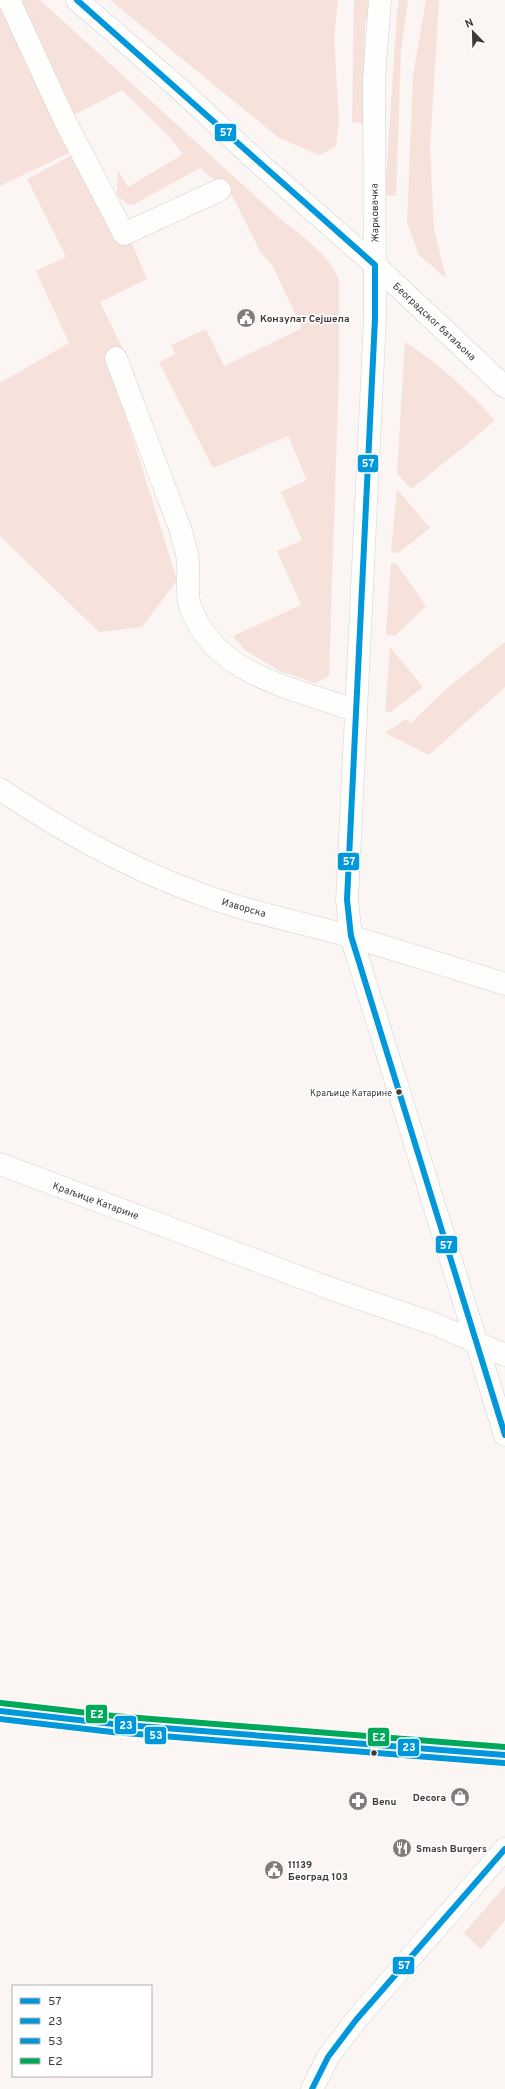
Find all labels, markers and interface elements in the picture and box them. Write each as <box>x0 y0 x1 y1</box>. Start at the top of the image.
north arrow <box>453 12 493 52</box>
text: N <box>463 16 476 32</box>
line badge: 57 <box>214 123 237 142</box>
text: 57 <box>220 126 232 140</box>
street label: Жарковачка <box>368 183 383 243</box>
street label: Београдског батаљона <box>390 280 478 364</box>
public building icon: Конзулат Сејшела <box>235 307 257 329</box>
place label: Конзулат Сејшела <box>260 313 349 326</box>
line badge: 57 <box>357 454 379 473</box>
text: 57 <box>362 457 374 471</box>
line badge: 57 <box>337 852 360 871</box>
text: 57 <box>343 855 355 869</box>
street label: Изворска <box>220 896 267 921</box>
marker: Краљице Катарине <box>394 1087 404 1097</box>
place label: Краљице Катарине <box>310 1088 392 1099</box>
street label: Краљице Катарине <box>51 1180 140 1223</box>
line badge: 57 <box>435 1235 458 1254</box>
text: 57 <box>440 1239 452 1253</box>
line badge: E2 <box>85 1704 108 1724</box>
text: E2 <box>90 1708 104 1722</box>
line badge: 23 <box>114 1715 137 1735</box>
text: 23 <box>119 1719 133 1733</box>
line badge: 53 <box>144 1726 167 1745</box>
line badge: E2 <box>367 1727 390 1747</box>
text: 53 <box>149 1729 163 1743</box>
text: E2 <box>372 1731 386 1745</box>
line badge: 23 <box>397 1738 420 1757</box>
text: 23 <box>402 1741 416 1755</box>
unlabelled marker <box>369 1748 379 1758</box>
shop icon: Decora <box>449 1786 471 1808</box>
pharmacy icon: Benu <box>347 1790 369 1812</box>
place label: Decora <box>413 1792 446 1805</box>
place label: Benu <box>372 1796 396 1809</box>
restaurant icon: Smash Burgers <box>391 1837 413 1859</box>
place label: Smash Burgers <box>416 1843 487 1856</box>
public building icon: 11139 Београд 103 <box>263 1859 285 1881</box>
place label: 11139 Београд 103 <box>288 1859 348 1884</box>
line badge: 57 <box>392 1956 415 1975</box>
text: 57 <box>398 1959 410 1973</box>
legend <box>12 1985 152 2077</box>
text: 57 <box>48 1994 62 2010</box>
text: 23 <box>48 2014 63 2030</box>
text: 53 <box>48 2034 63 2050</box>
text: E2 <box>48 2054 63 2070</box>

